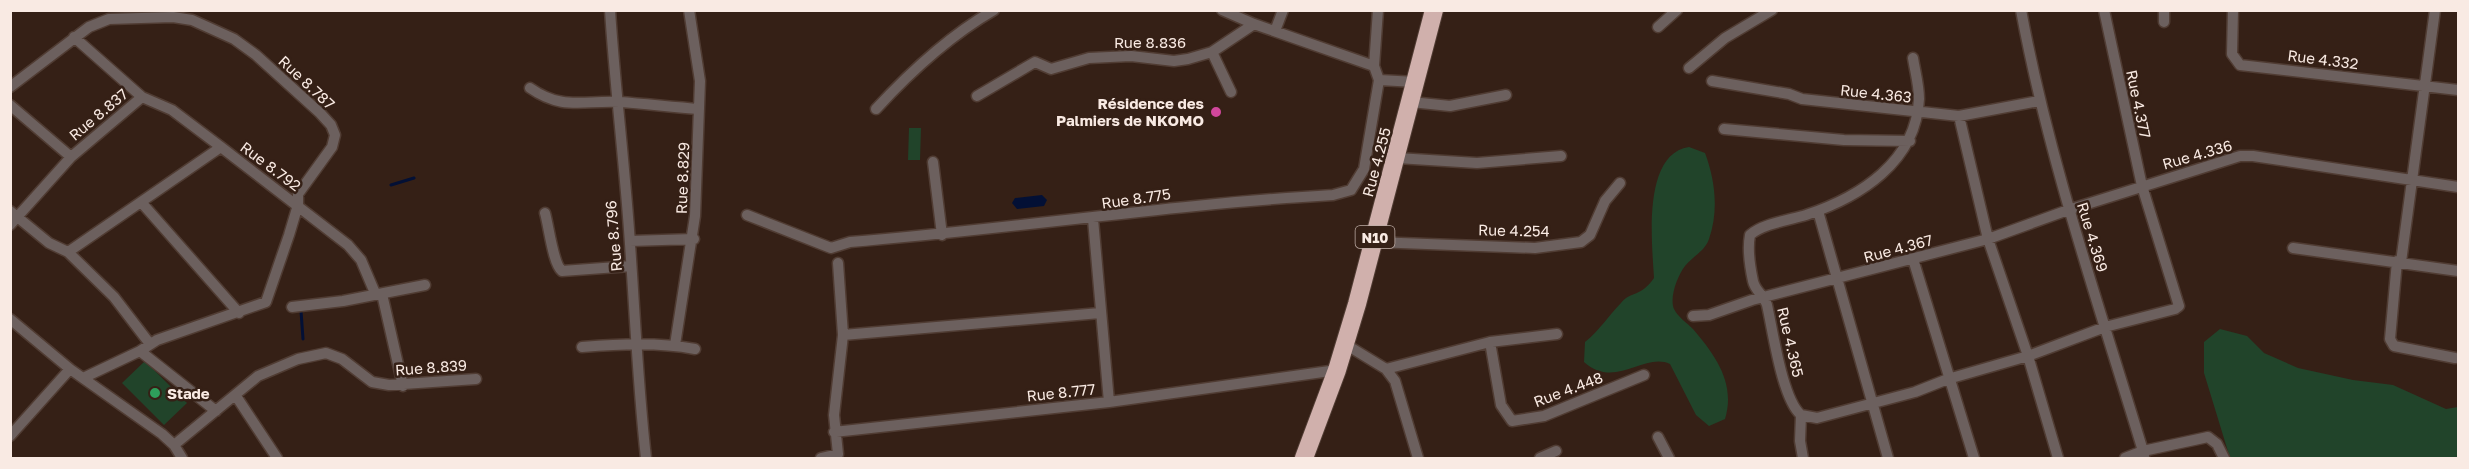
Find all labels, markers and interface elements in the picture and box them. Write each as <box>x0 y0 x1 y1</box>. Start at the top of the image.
street label: Rue 8.836 <box>1114 33 1186 51</box>
street label: Rue 4.332 <box>2287 46 2359 72</box>
street label: Rue 8.787 <box>275 51 339 113</box>
street label: Rue 4.377 <box>2123 68 2155 140</box>
street label: Rue 4.363 <box>1839 80 1913 106</box>
street label: Rue 8.837 <box>65 84 131 144</box>
place label: Résidence des Palmiers de NKOMO <box>1056 94 1204 129</box>
marker: Résidence des Palmiers de NKOMO <box>1209 105 1223 119</box>
street label: Rue 4.255 <box>1358 125 1394 199</box>
street label: Rue 4.336 <box>2160 135 2234 173</box>
street label: Rue 8.792 <box>237 138 305 194</box>
street label: Rue 8.829 <box>672 142 692 214</box>
street label: Rue 8.775 <box>1100 184 1172 212</box>
street label: Rue 8.796 <box>601 200 625 272</box>
street label: Rue 4.369 <box>2074 200 2112 274</box>
street label: Rue 4.254 <box>1478 220 1550 240</box>
road number: N10 <box>1356 226 1394 248</box>
street label: Rue 4.367 <box>1861 230 1935 266</box>
street label: Rue 4.365 <box>1774 305 1808 379</box>
street label: Rue 8.839 <box>394 356 468 378</box>
street label: Rue 4.448 <box>1531 368 1605 410</box>
street label: Rue 8.777 <box>1026 379 1096 405</box>
place label: Stade <box>167 384 210 402</box>
marker: Stade <box>148 386 162 400</box>

